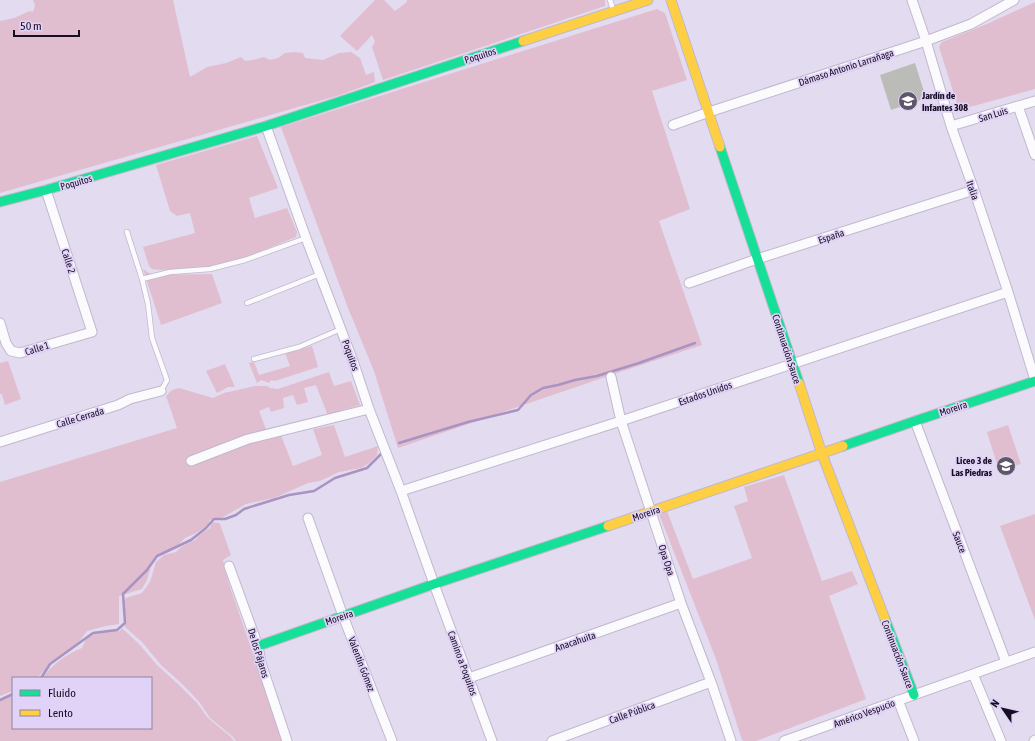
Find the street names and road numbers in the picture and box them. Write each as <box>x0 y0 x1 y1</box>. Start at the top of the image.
street label: Poquitos <box>463 45 498 66</box>
street label: Dámaso Antonio Larrañaga <box>797 47 895 88</box>
street label: San Luis <box>977 105 1009 124</box>
street label: Poquitos <box>59 173 94 192</box>
street label: Italia <box>964 179 981 202</box>
street label: España <box>817 227 846 246</box>
street label: Calle 2 <box>59 248 78 275</box>
street label: Continuación Sauce <box>770 313 803 386</box>
street label: Poquitos <box>340 338 361 373</box>
street label: Calle 1 <box>24 339 51 357</box>
street label: Estados Unidos <box>677 379 734 408</box>
street label: Moreira <box>938 399 969 418</box>
street label: Calle Cerrada <box>55 405 106 430</box>
street label: Moreira <box>631 504 662 523</box>
street label: Sauce <box>950 530 969 555</box>
street label: Opa Opa <box>656 543 677 577</box>
street label: Moreira <box>324 608 355 627</box>
street label: Continuación Sauce <box>879 618 916 690</box>
street label: De los Pájaros <box>246 627 271 680</box>
street label: Camino a Poquitos <box>446 629 479 697</box>
street label: Anacahuita <box>553 629 597 654</box>
street label: Valentín Gómez <box>346 635 377 694</box>
street label: Américo Vespucio <box>832 697 897 730</box>
street label: Calle Pública <box>608 699 657 726</box>

